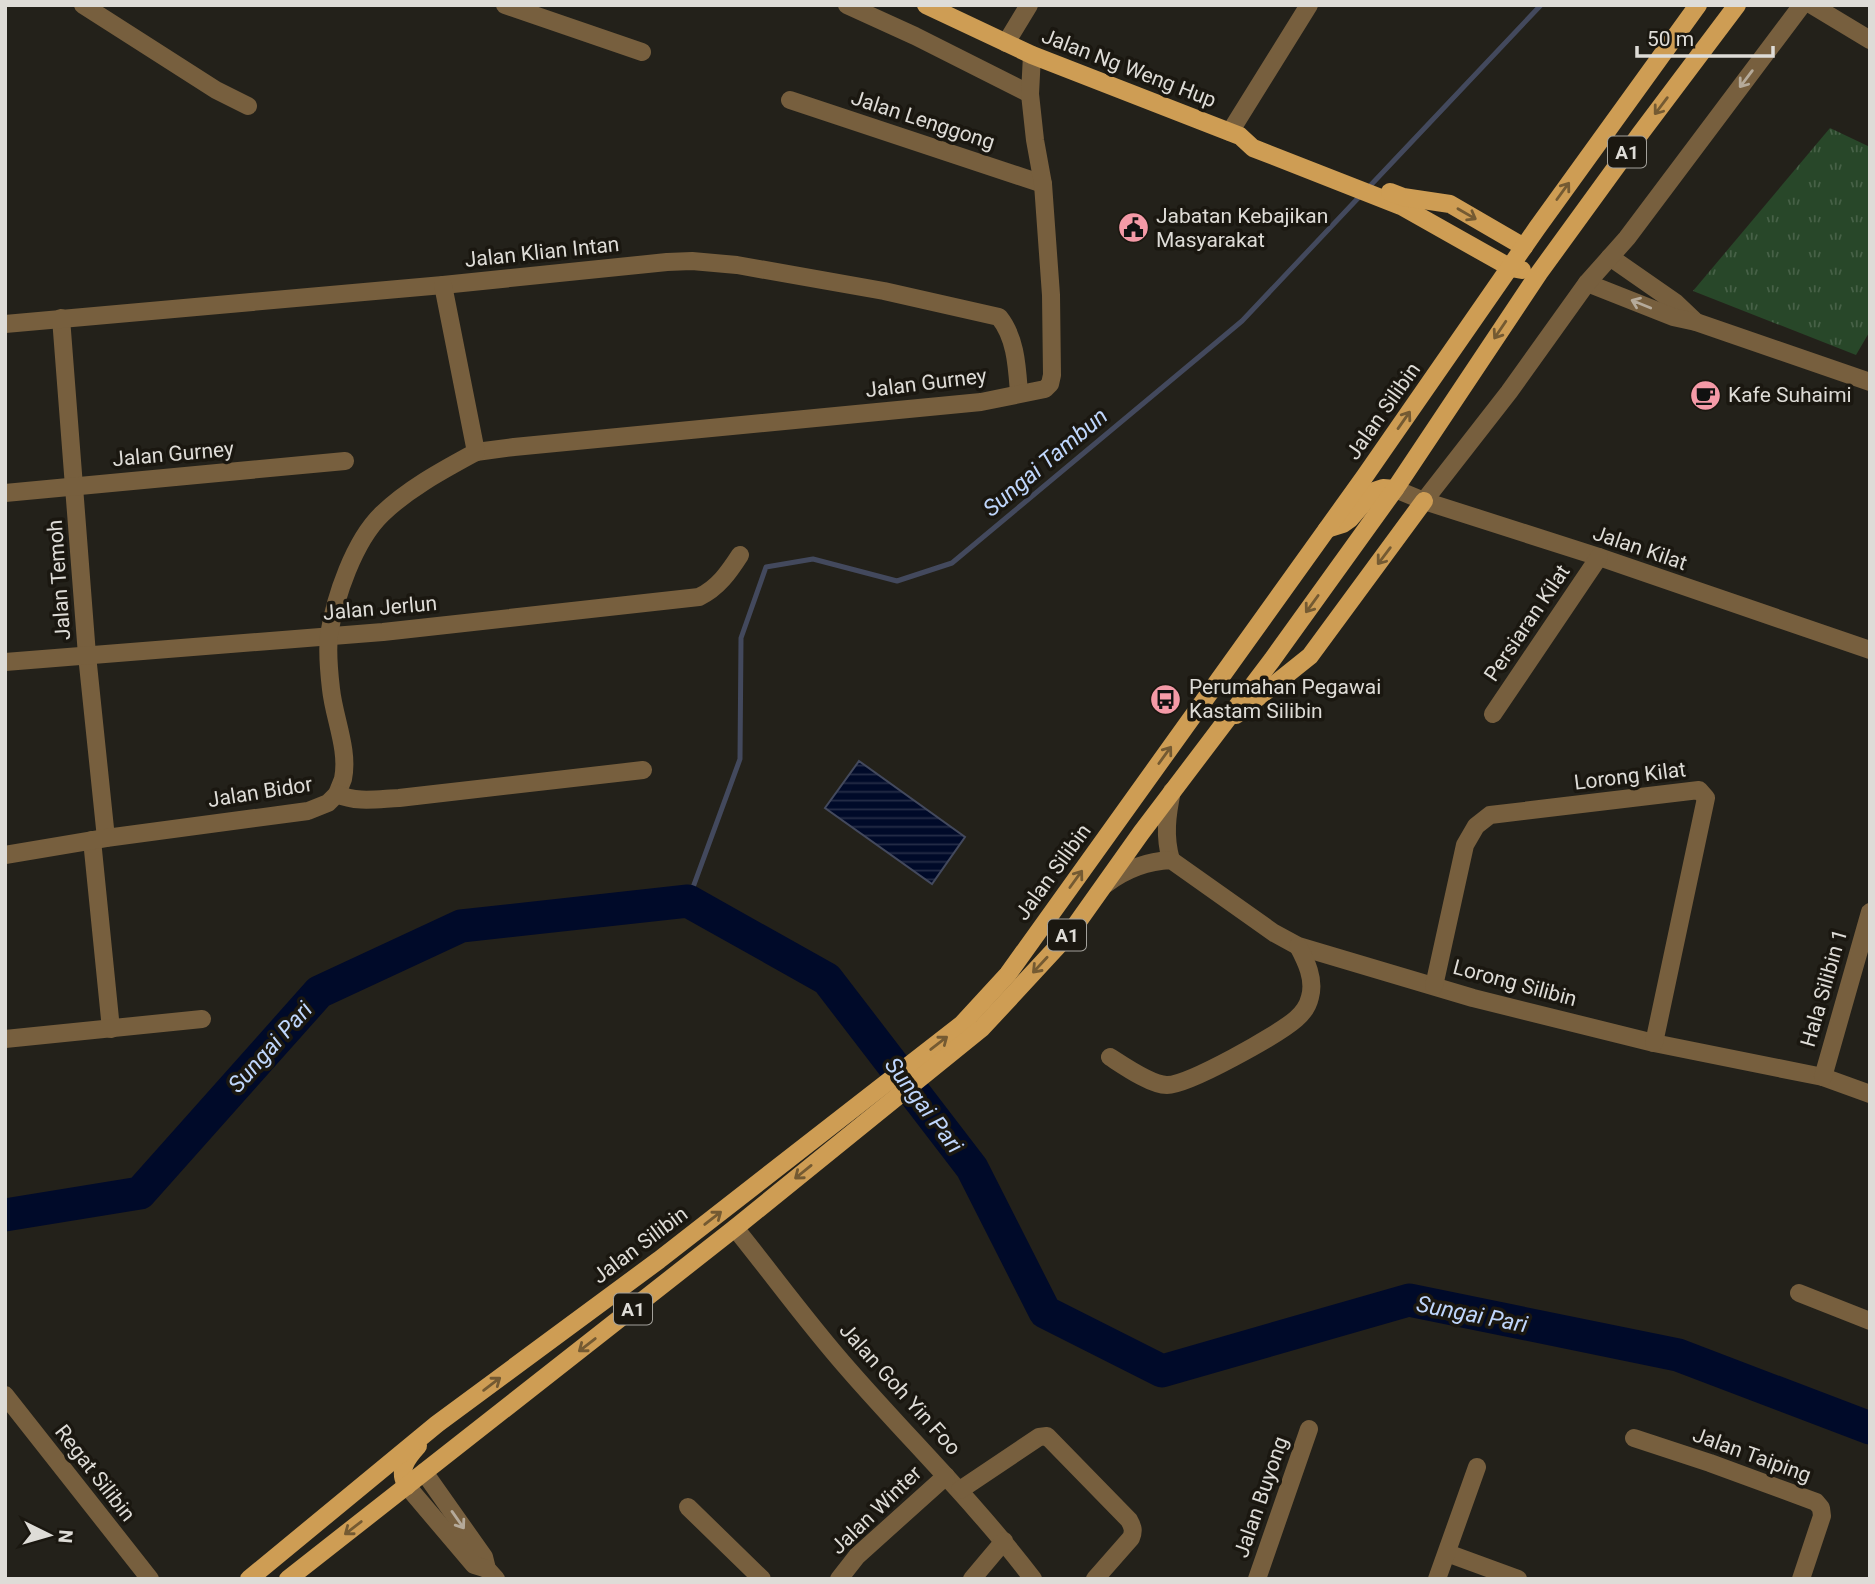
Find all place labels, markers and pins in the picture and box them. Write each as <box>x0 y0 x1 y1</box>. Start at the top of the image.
place label: Jabatan Kebajikan Masyarakat <box>1156 204 1328 252</box>
public building icon: Jabatan Kebajikan Masyarakat <box>1116 211 1150 245</box>
cafe icon: Kafe Suhaimi <box>1688 378 1722 412</box>
place label: Kafe Suhaimi <box>1728 383 1852 407</box>
place label: Perumahan Pegawai Kastam Silibin <box>1189 675 1381 723</box>
bus stop icon: Perumahan Pegawai Kastam Silibin <box>1149 682 1183 716</box>

